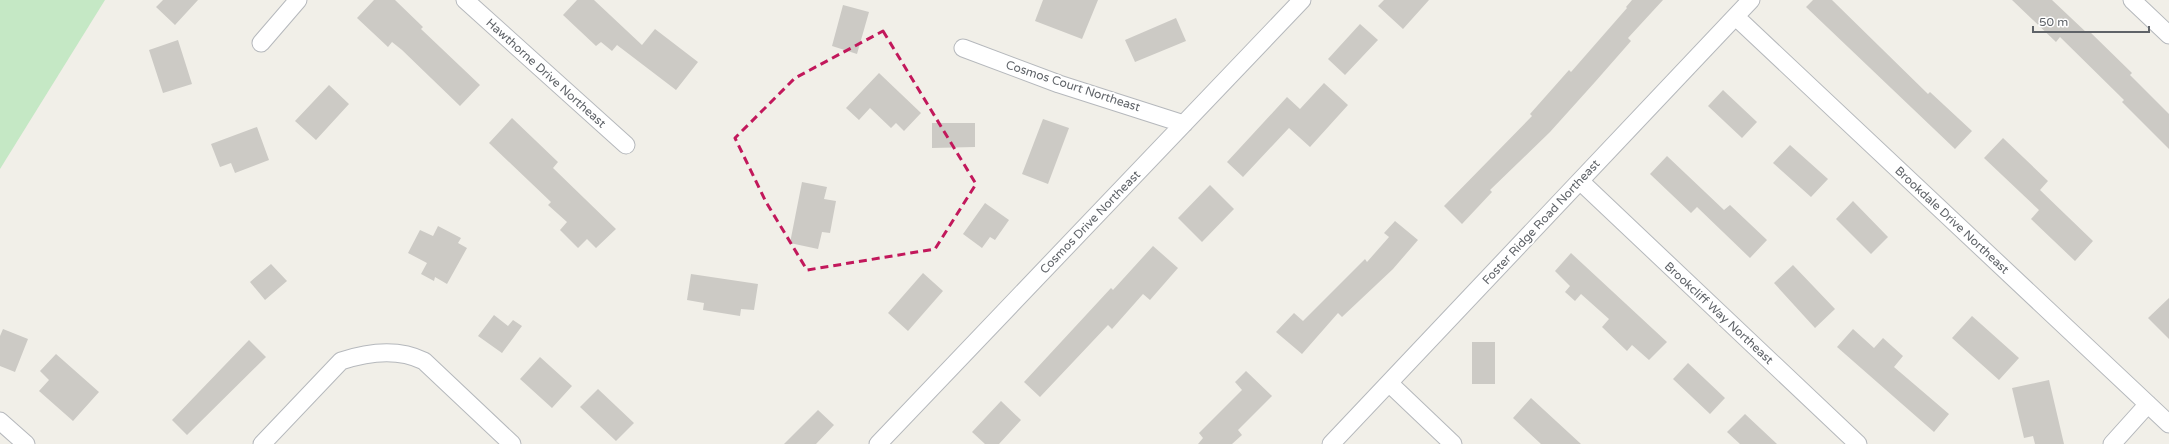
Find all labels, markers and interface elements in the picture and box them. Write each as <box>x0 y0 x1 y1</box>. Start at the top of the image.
scale bar <box>2033 8 2149 34</box>
text: 50 m <box>2039 15 2068 29</box>
street label: Hawthorne Drive Northeast <box>483 16 609 131</box>
street label: Cosmos Court Northeast <box>1004 58 1142 114</box>
street label: Foster Ridge Road Northeast <box>1479 156 1603 287</box>
street label: Brookdale Drive Northeast <box>1892 164 2012 277</box>
street label: Cosmos Drive Northeast <box>1037 167 1143 277</box>
street label: Brookcliff Way Northeast <box>1662 259 1777 367</box>

